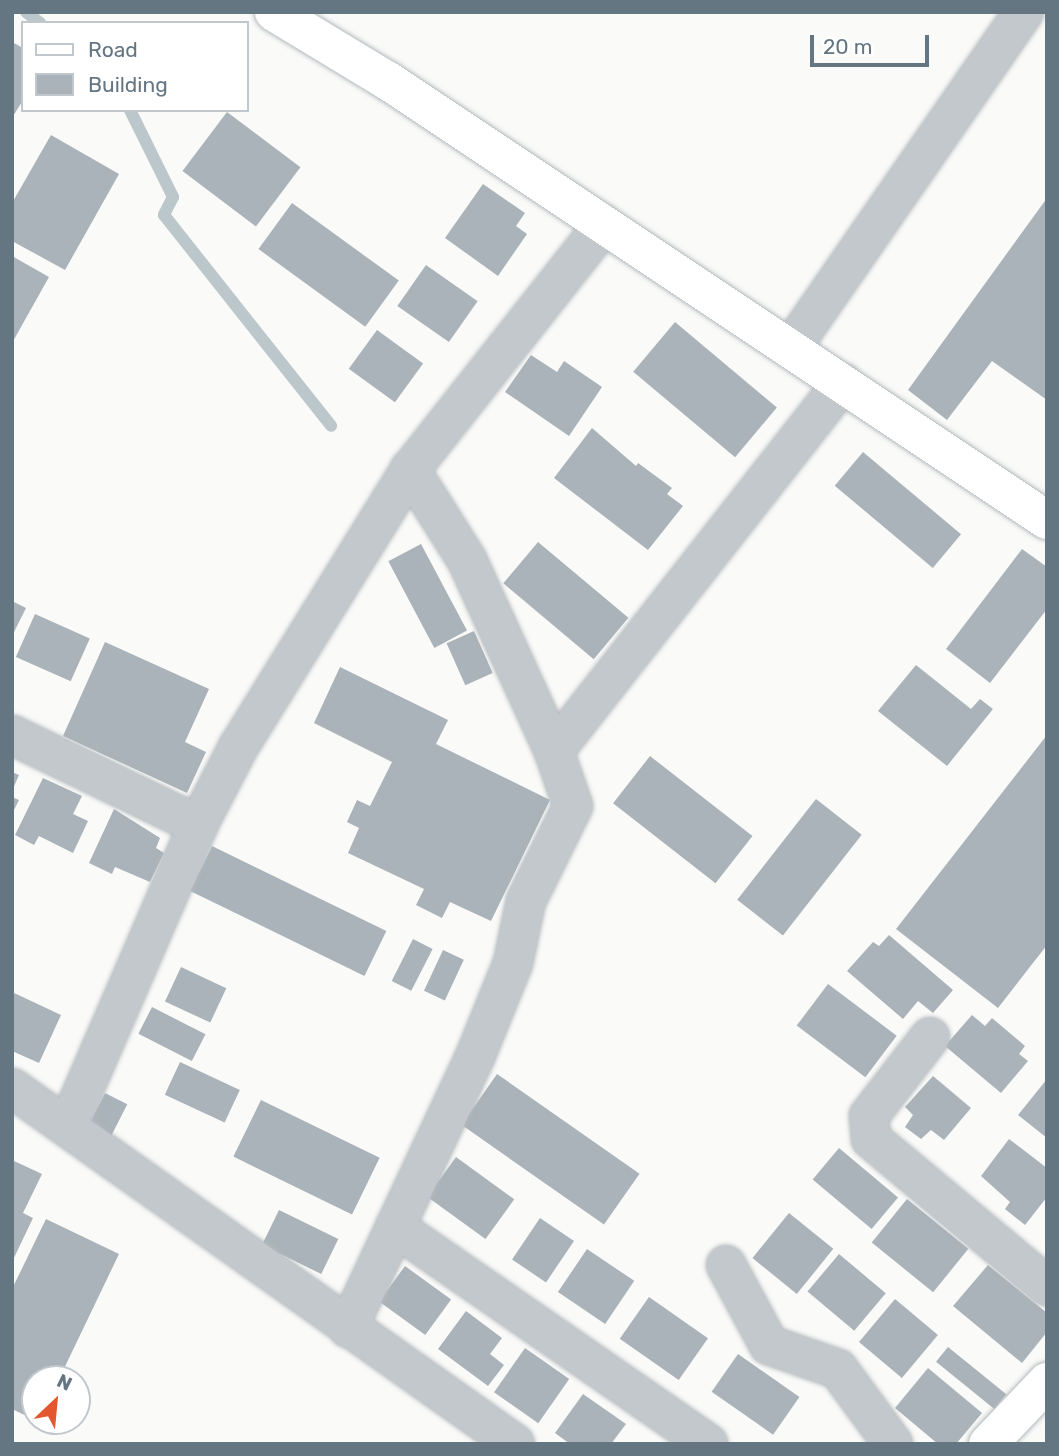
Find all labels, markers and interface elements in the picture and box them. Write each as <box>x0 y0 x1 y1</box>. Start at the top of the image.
legend <box>21 21 248 112</box>
scale bar <box>814 21 933 65</box>
text: 20 m <box>823 34 872 59</box>
text: Road <box>88 37 138 62</box>
text: Building <box>88 72 168 97</box>
north arrow <box>21 1365 91 1435</box>
text: N <box>53 1369 76 1396</box>

